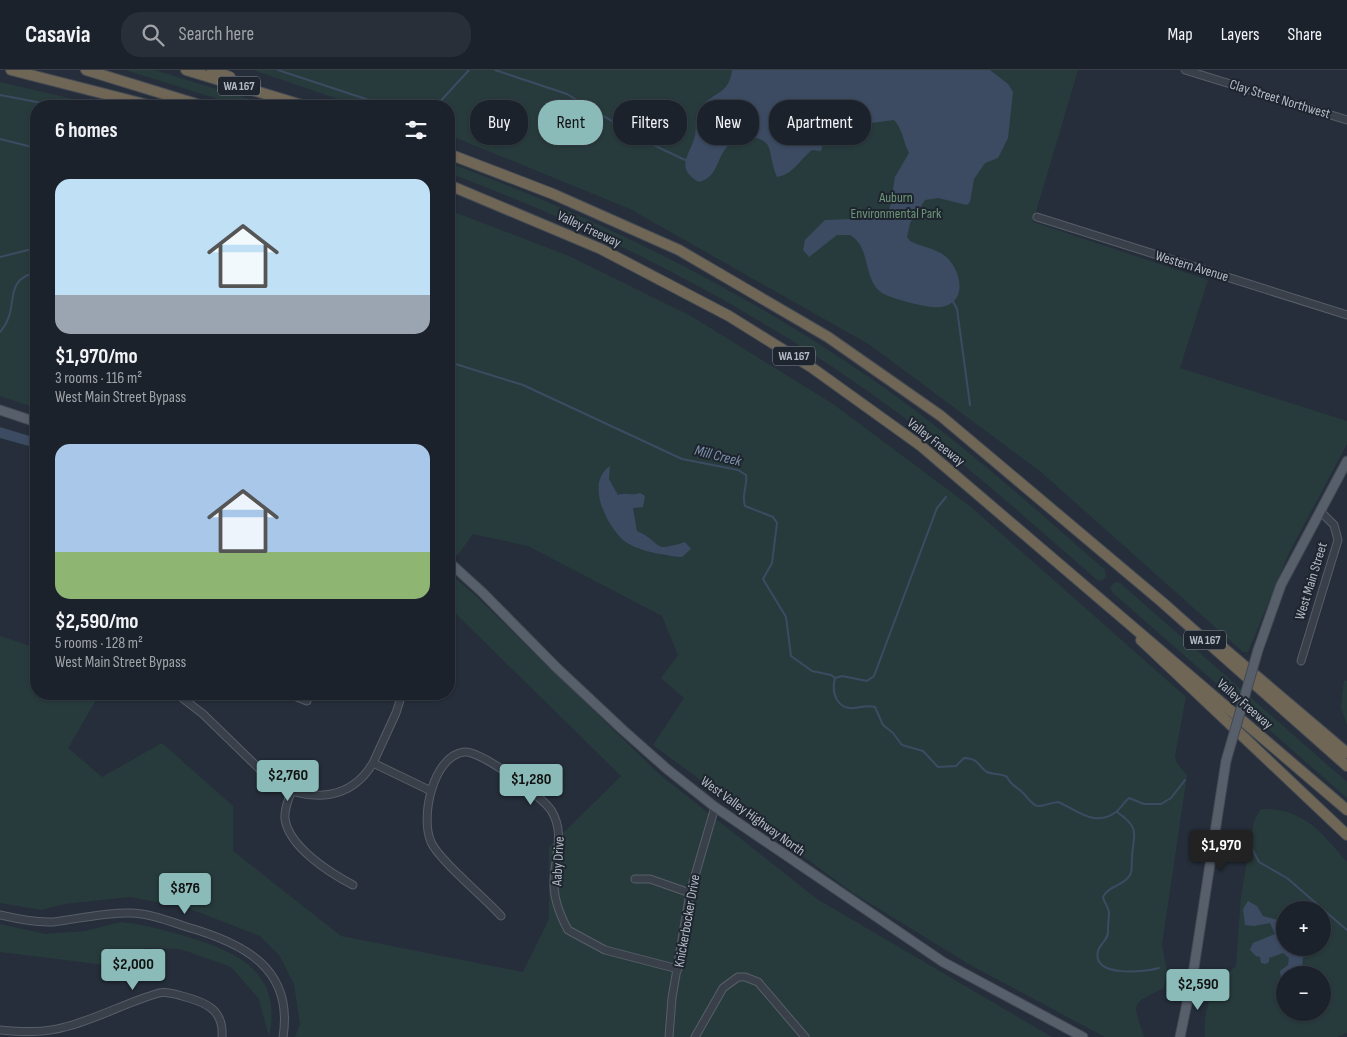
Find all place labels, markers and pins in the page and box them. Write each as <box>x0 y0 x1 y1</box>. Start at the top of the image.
pin: $2,760 <box>247 760 329 802</box>
pin: $1,280 <box>490 764 572 806</box>
pin: $1,970 <box>1180 830 1262 872</box>
pin: $876 <box>155 872 215 915</box>
pin: $2,000 <box>92 948 174 991</box>
pin: $2,590 <box>1157 968 1239 1011</box>

